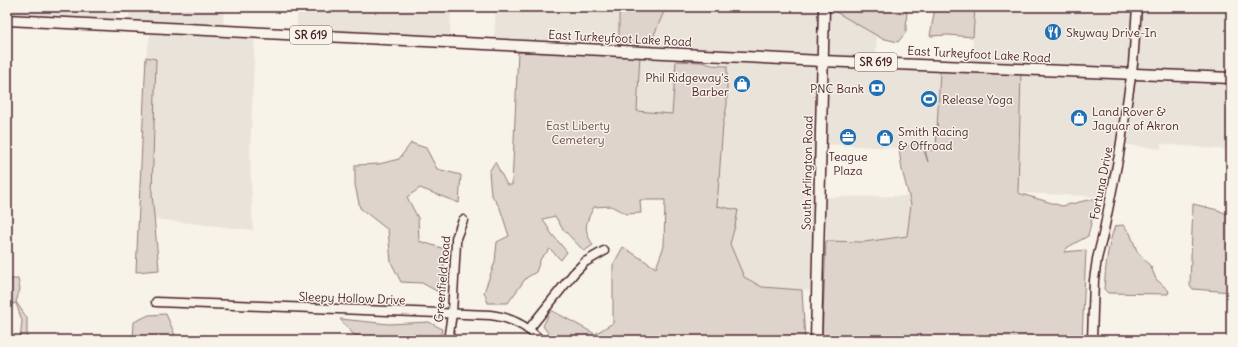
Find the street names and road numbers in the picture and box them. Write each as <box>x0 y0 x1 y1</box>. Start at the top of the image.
road number: SR 619 <box>290 26 332 44</box>
street label: East Turkeyfoot Lake Road <box>548 27 692 49</box>
street label: East Turkeyfoot Lake Road <box>907 43 1051 65</box>
road number: SR 619 <box>855 53 897 71</box>
street label: South Arlington Road <box>799 116 815 230</box>
street label: Fortuna Drive <box>1087 145 1115 221</box>
street label: Greenfield Road <box>431 235 453 323</box>
street label: Sleepy Hollow Drive <box>298 289 406 307</box>

